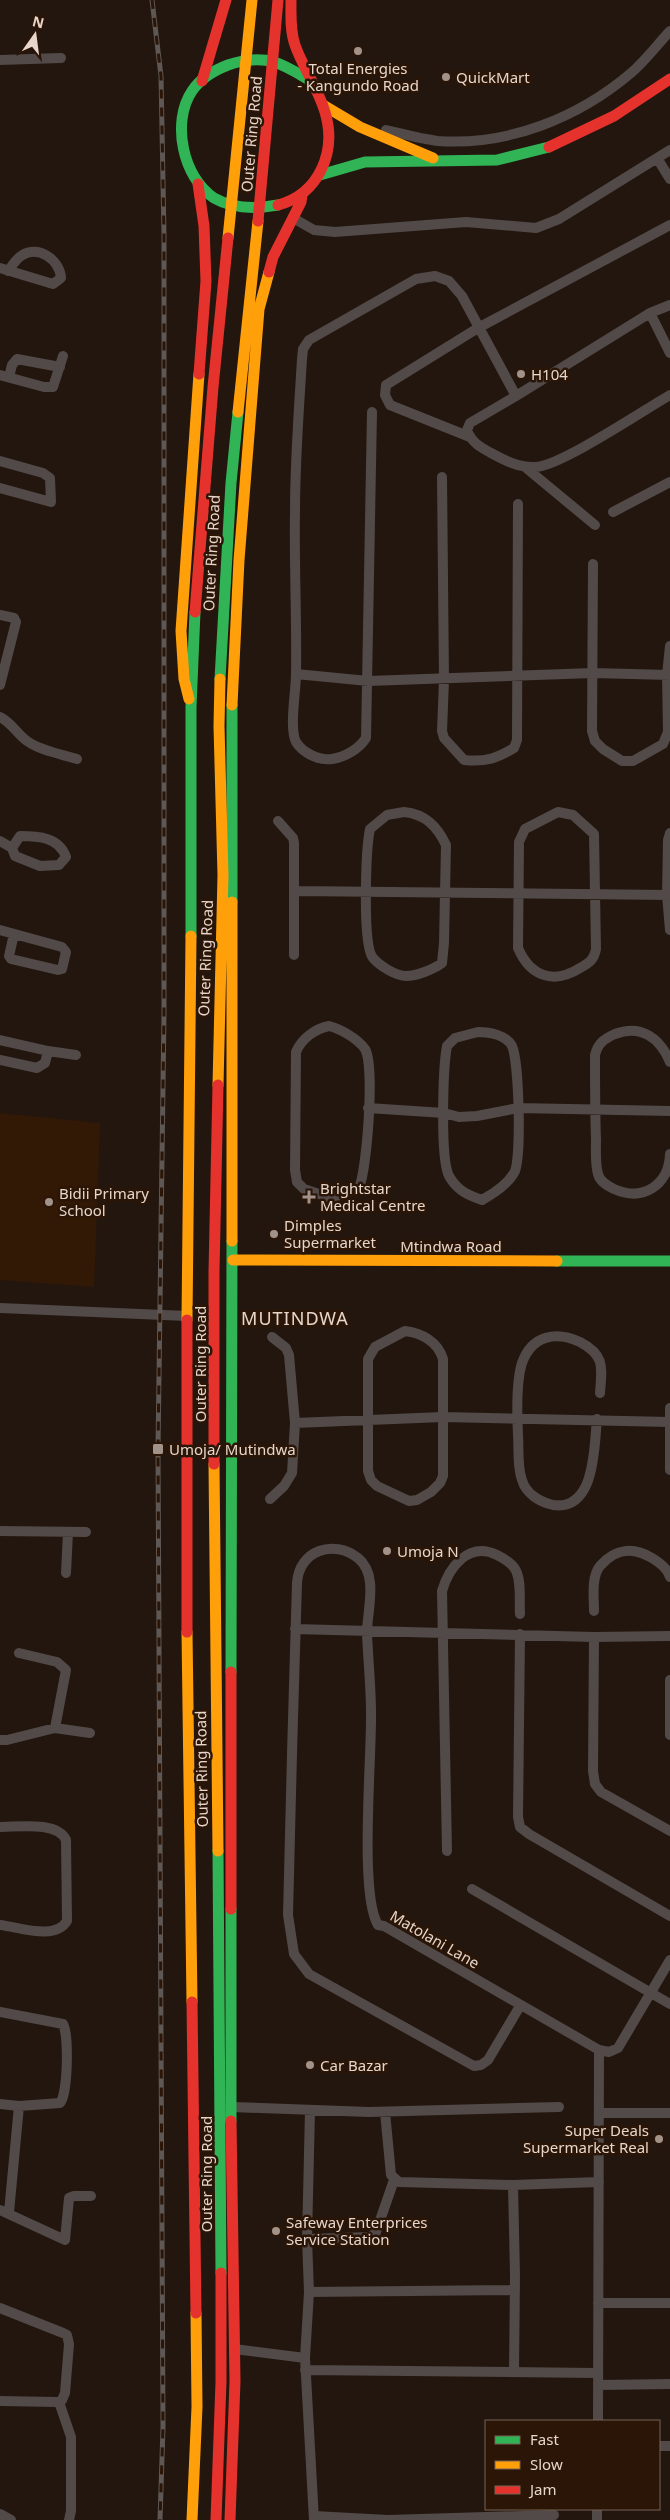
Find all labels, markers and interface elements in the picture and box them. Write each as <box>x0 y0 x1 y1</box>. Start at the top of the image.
north arrow <box>10 10 60 60</box>
text: N <box>30 11 46 32</box>
marker: Total Energies - Kangundo Road <box>352 45 364 57</box>
place label: Total Energies - Kangundo Road <box>297 58 419 95</box>
place label: QuickMart <box>456 67 530 87</box>
marker: QuickMart <box>440 71 452 83</box>
street label: Outer Ring Road <box>236 75 266 193</box>
place label: H104 <box>531 364 568 384</box>
marker: H104 <box>515 368 527 380</box>
street label: Outer Ring Road <box>198 494 224 612</box>
street label: Outer Ring Road <box>193 899 217 1017</box>
place label: Brightstar Medical Centre <box>320 1178 426 1215</box>
place label: Bidii Primary School <box>59 1183 149 1220</box>
marker: Brightstar Medical Centre <box>302 1190 316 1204</box>
marker: Bidii Primary School <box>43 1196 55 1208</box>
place label: Dimples Supermarket <box>284 1215 376 1252</box>
marker: Dimples Supermarket <box>268 1228 280 1240</box>
street label: Mtindwa Road <box>400 1236 502 1256</box>
street label: Outer Ring Road <box>190 1306 210 1422</box>
district label: MUTINDWA <box>241 1306 349 1330</box>
place label: Umoja/ Mutindwa <box>169 1439 296 1459</box>
marker: Umoja/ Mutindwa <box>151 1442 165 1456</box>
place label: Umoja N <box>397 1541 459 1561</box>
marker: Umoja N <box>381 1545 393 1557</box>
street label: Outer Ring Road <box>190 1711 212 1827</box>
street label: Matolani Lane <box>387 1905 483 1973</box>
place label: Car Bazar <box>320 2055 388 2075</box>
marker: Car Bazar <box>304 2059 316 2071</box>
street label: Outer Ring Road <box>196 2116 216 2232</box>
place label: Super Deals Supermarket Real <box>523 2120 649 2157</box>
marker: Super Deals Supermarket Real <box>653 2133 665 2145</box>
place label: Safeway Enterprices Service Station <box>286 2212 428 2249</box>
marker: Safeway Enterprices Service Station <box>270 2225 282 2237</box>
legend <box>485 2420 660 2510</box>
text: Fast <box>530 2429 559 2449</box>
text: Slow <box>530 2454 563 2474</box>
text: Jam <box>528 2479 557 2499</box>

